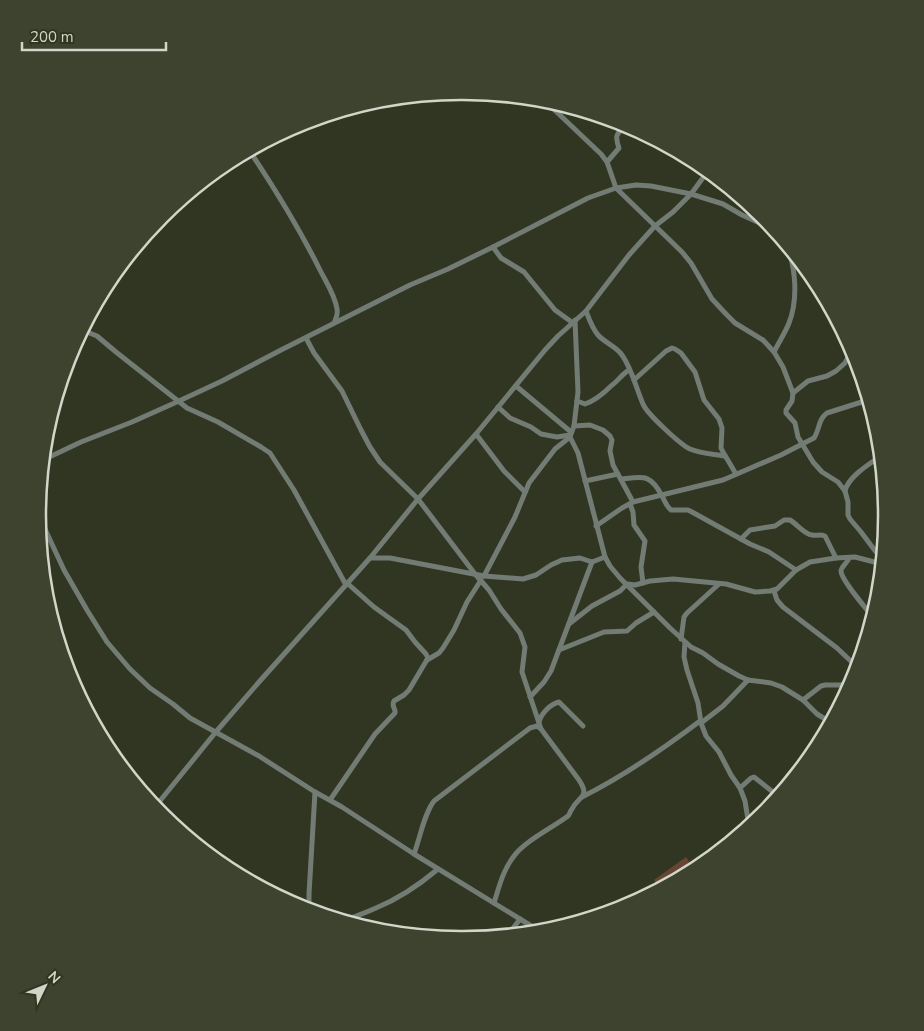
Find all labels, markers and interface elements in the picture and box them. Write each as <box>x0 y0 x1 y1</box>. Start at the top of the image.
scale bar <box>22 20 166 52</box>
text: 200 m <box>30 27 74 47</box>
north arrow <box>20 961 70 1011</box>
text: N <box>44 967 65 988</box>

